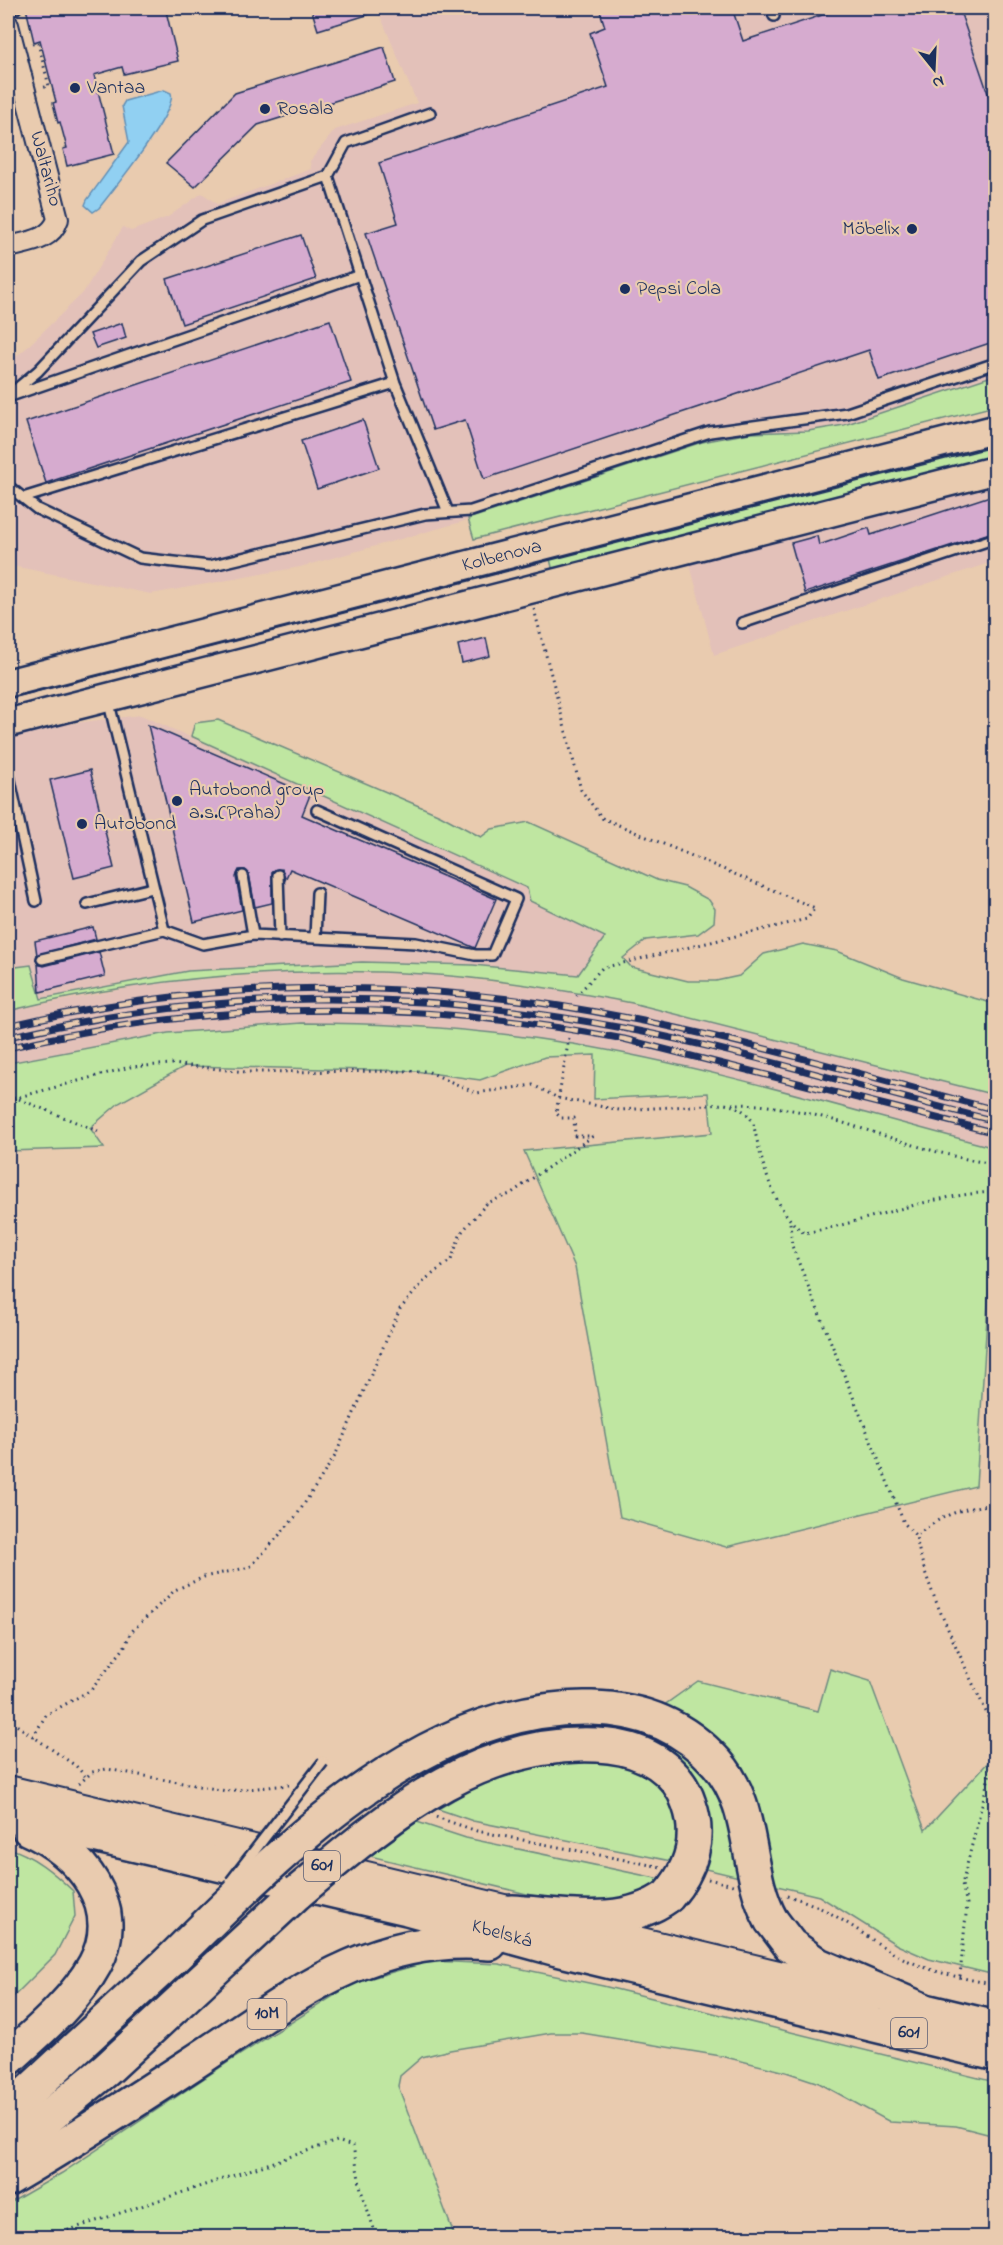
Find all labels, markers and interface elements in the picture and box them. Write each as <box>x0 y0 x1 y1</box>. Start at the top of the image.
north arrow <box>904 39 964 99</box>
text: N <box>929 68 947 95</box>
place label: Vantaa <box>86 74 145 103</box>
marker: Vantaa <box>68 81 82 95</box>
place label: Rosala <box>277 95 334 124</box>
marker: Rosala <box>258 102 272 116</box>
street label: Waltariho <box>21 128 69 210</box>
place label: Möbelix <box>843 215 900 244</box>
marker: Möbelix <box>905 222 919 236</box>
place label: Pepsi Cola <box>637 275 721 304</box>
marker: Pepsi Cola <box>618 282 632 296</box>
street label: Kolbenova <box>459 532 545 580</box>
place label: Autobond group a.s.(Praha) <box>189 776 324 828</box>
marker: Autobond group a.s.(Praha) <box>170 794 184 808</box>
place label: Autobond <box>94 810 176 839</box>
marker: Autobond <box>75 817 89 831</box>
road number: 601 <box>304 1851 340 1881</box>
street label: Kbelská <box>468 1912 535 1956</box>
road number: 10M <box>248 1999 286 2029</box>
road number: 601 <box>891 2018 927 2048</box>

